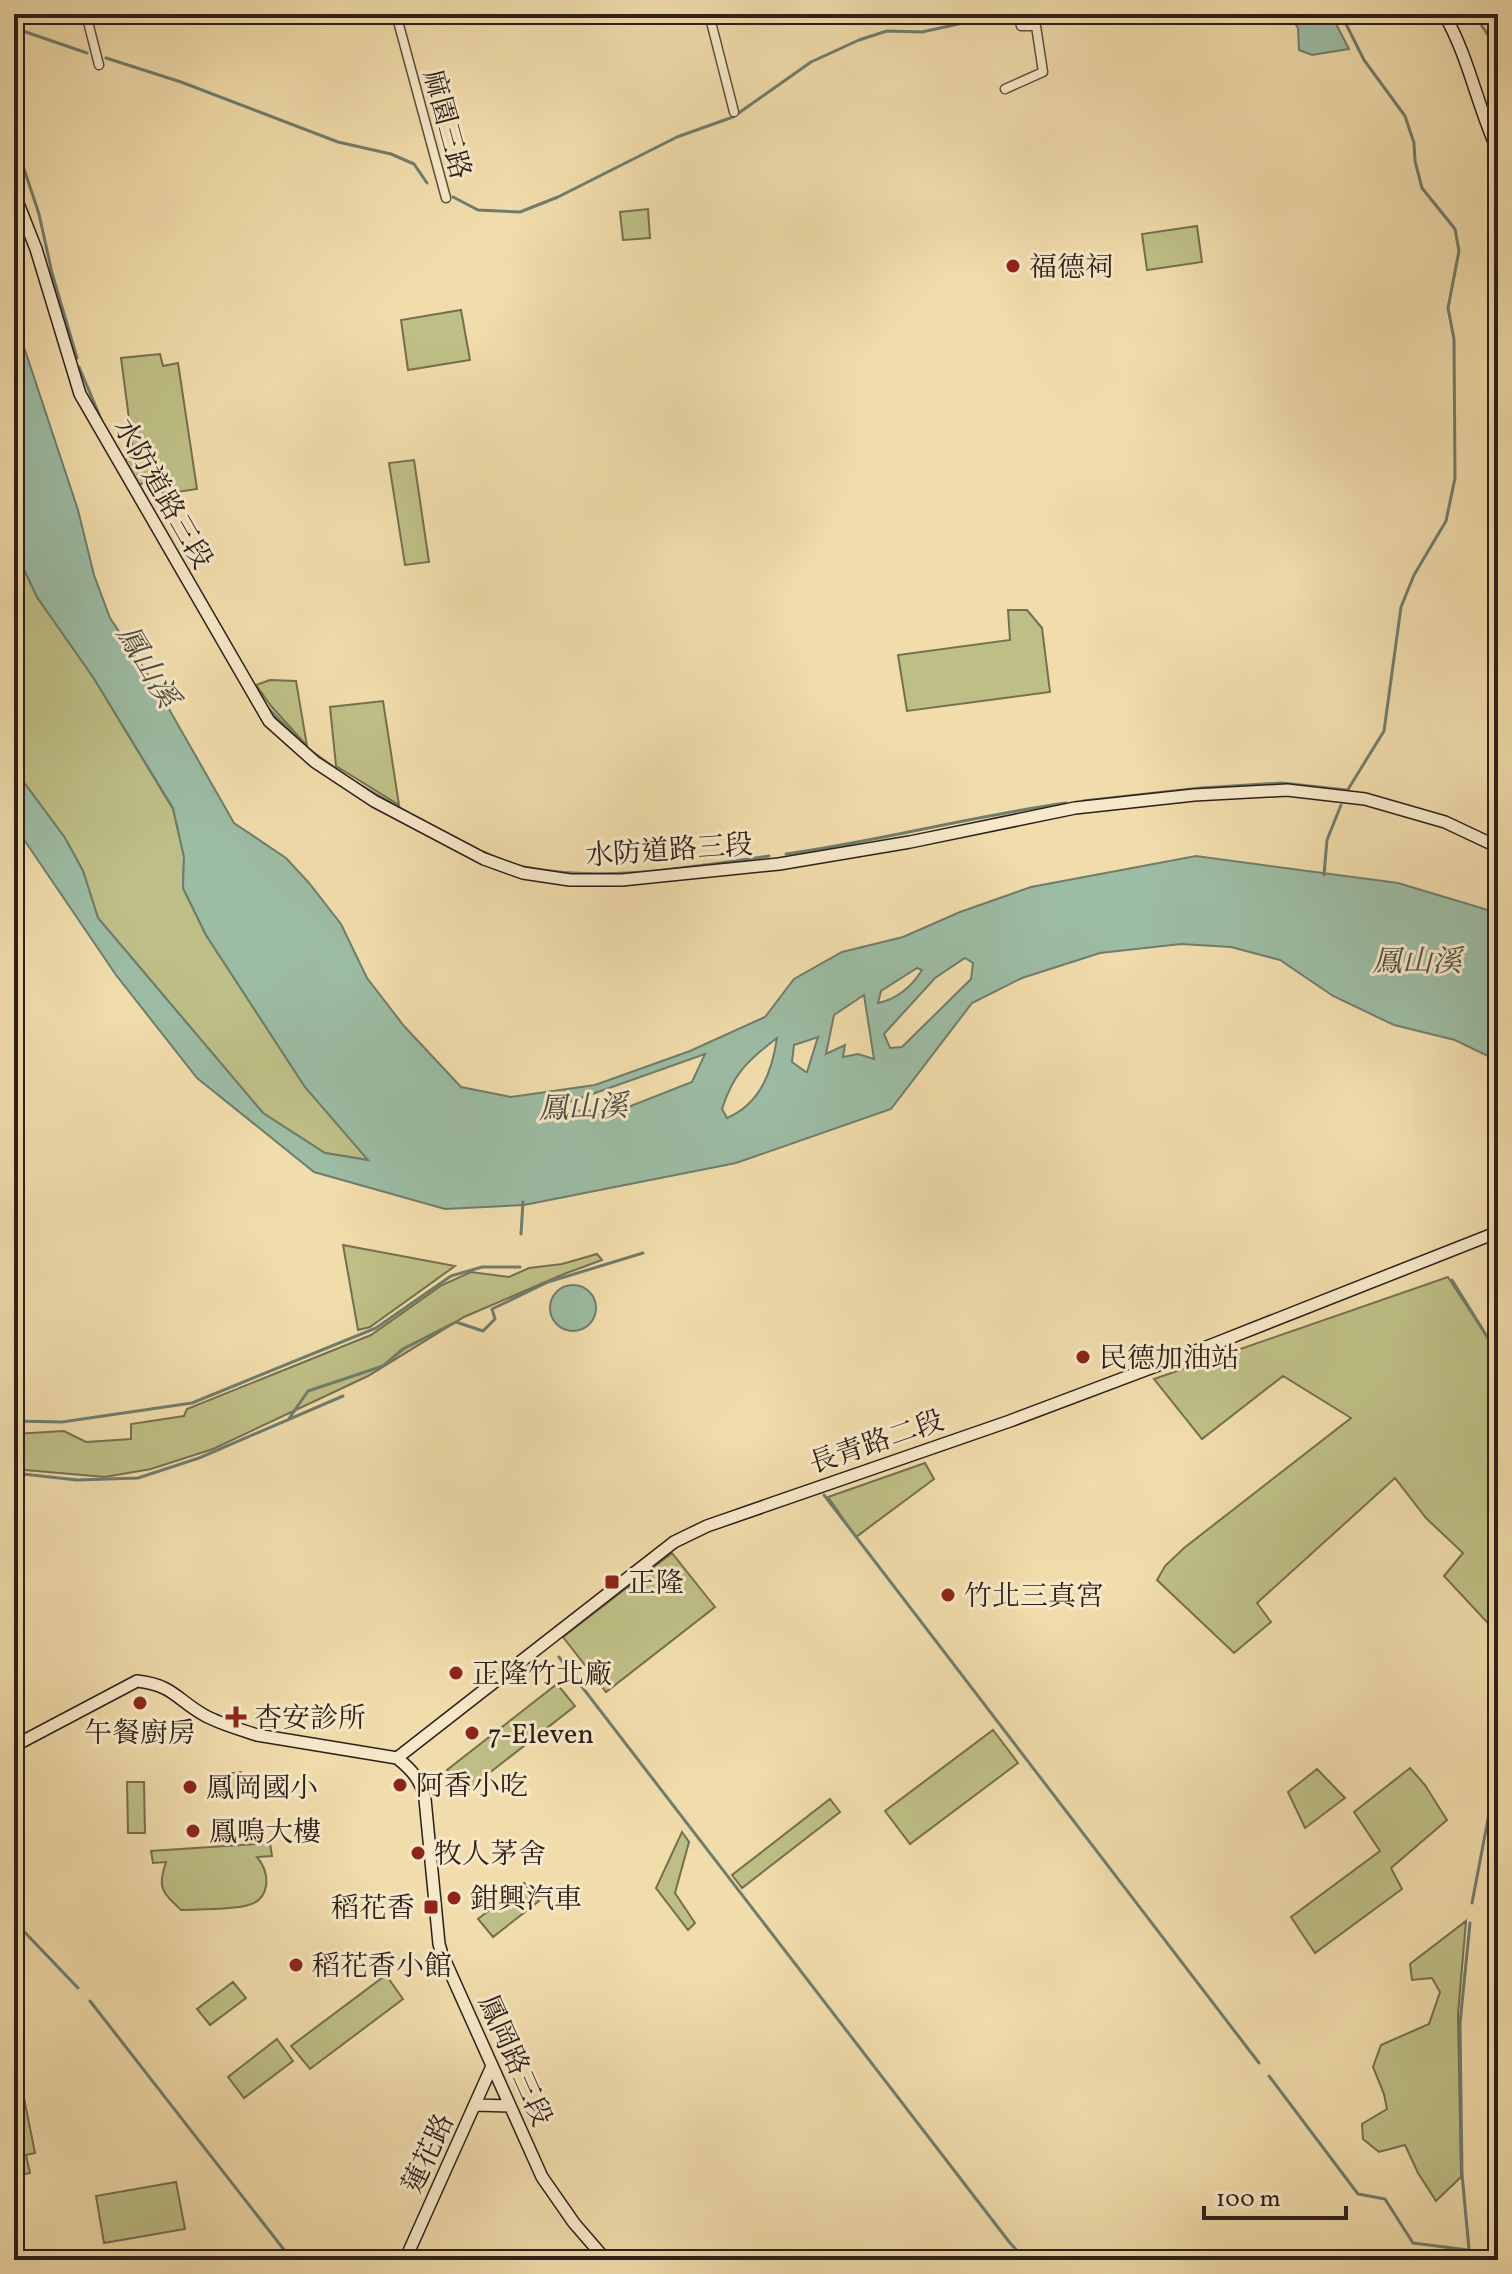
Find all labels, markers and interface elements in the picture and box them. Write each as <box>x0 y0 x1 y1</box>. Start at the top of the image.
street label: 麻園三路 <box>412 66 479 184</box>
place label: 福德祠 <box>1029 249 1113 288</box>
marker: 福德祠 <box>1004 257 1022 275</box>
street label: 水防道路三段 <box>103 412 221 577</box>
water label: 鳳山溪 <box>105 618 189 719</box>
street label: 水防道路三段 <box>584 826 754 877</box>
water label: 鳳山溪 <box>1372 942 1465 984</box>
water label: 鳳山溪 <box>537 1086 632 1132</box>
place label: 民德加油站 <box>1099 1340 1239 1379</box>
marker: 民德加油站 <box>1074 1348 1092 1366</box>
street label: 長青路二段 <box>804 1402 949 1485</box>
place label: 正隆 <box>628 1565 684 1604</box>
marker: 正隆 <box>603 1573 621 1591</box>
place label: 竹北三真宮 <box>964 1578 1104 1617</box>
marker: 竹北三真宮 <box>939 1586 957 1604</box>
place label: 正隆竹北廠 <box>472 1656 612 1695</box>
marker: 正隆竹北廠 <box>447 1664 465 1682</box>
marker: 午餐廚房 <box>131 1694 149 1712</box>
place label: 杏安診所 <box>254 1700 366 1739</box>
marker: 杏安診所 <box>225 1706 247 1728</box>
place label: 午餐廚房 <box>84 1715 196 1754</box>
place label: 7-Eleven <box>488 1716 594 1755</box>
marker: 7-Eleven <box>463 1724 481 1742</box>
place label: 阿香小吃 <box>416 1768 528 1807</box>
place label: 鳳岡國小 <box>206 1770 318 1809</box>
marker: 阿香小吃 <box>391 1776 409 1794</box>
marker: 鳳岡國小 <box>181 1778 199 1796</box>
place label: 鳳鳴大樓 <box>209 1814 321 1853</box>
marker: 鳳鳴大樓 <box>184 1822 202 1840</box>
place label: 牧人茅舍 <box>434 1836 546 1875</box>
marker: 牧人茅舍 <box>409 1844 427 1862</box>
place label: 鉗興汽車 <box>470 1881 582 1920</box>
marker: 鉗興汽車 <box>445 1889 463 1907</box>
place label: 稻花香 <box>331 1890 415 1929</box>
marker: 稻花香 <box>422 1898 440 1916</box>
place label: 稻花香小館 <box>312 1948 452 1987</box>
marker: 稻花香小館 <box>287 1956 305 1974</box>
street label: 鳳岡路三段 <box>467 1989 560 2133</box>
street label: 蓮花路 <box>394 2108 465 2200</box>
scale bar <box>1204 2170 1346 2220</box>
text: 100 m <box>1216 2183 1281 2217</box>

